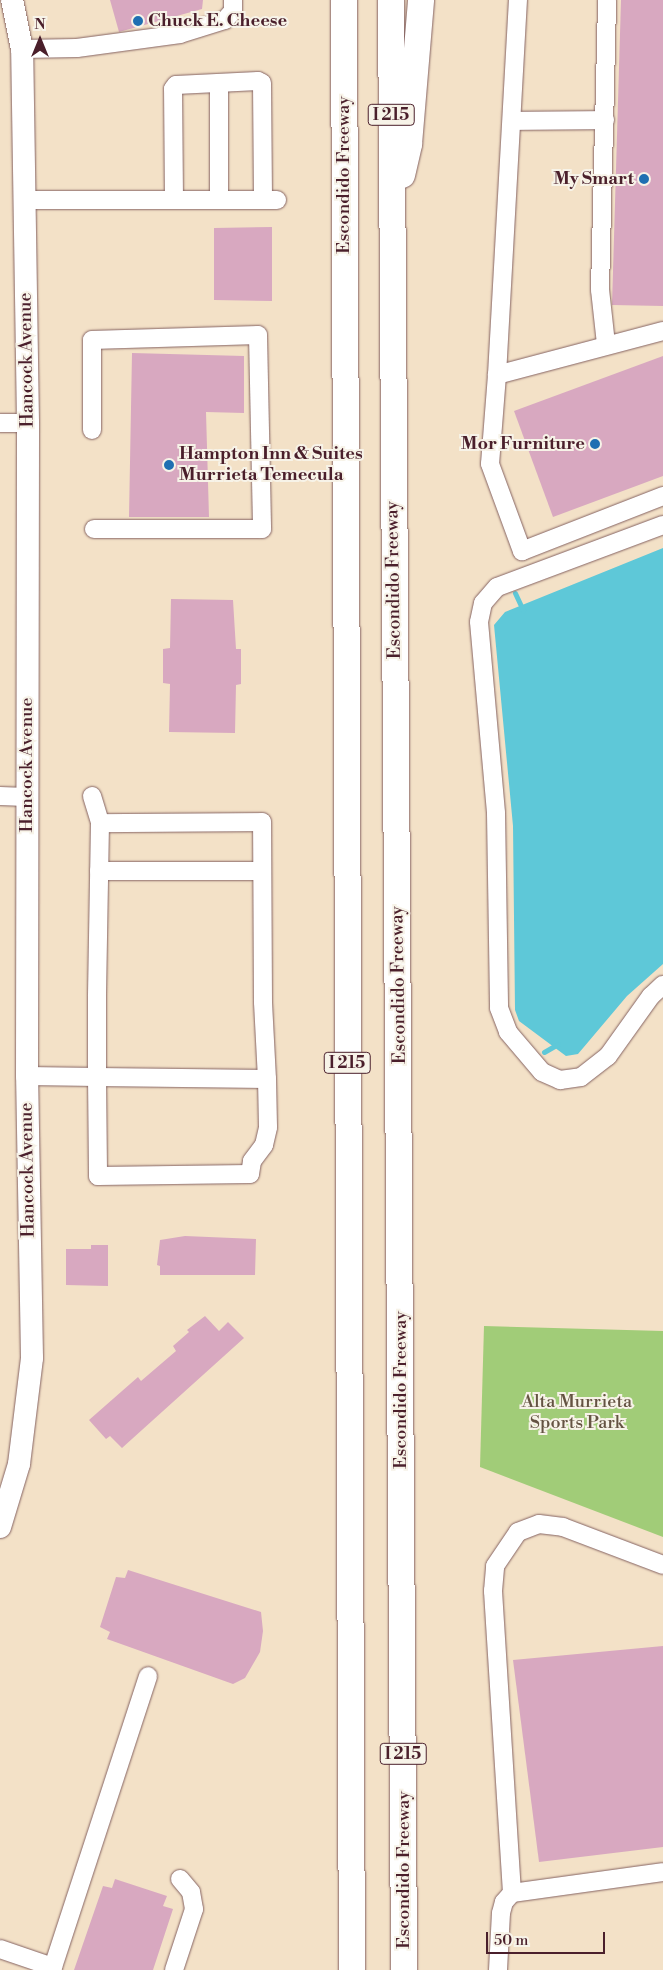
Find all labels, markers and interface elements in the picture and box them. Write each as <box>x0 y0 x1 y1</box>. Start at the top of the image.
place label: Chuck E. Cheese <box>148 10 287 32</box>
north arrow <box>15 15 65 65</box>
marker: Chuck E. Cheese <box>132 15 144 27</box>
text: N <box>34 16 46 34</box>
street label: Escondido Freeway <box>333 96 355 254</box>
road number: I 215 <box>367 102 415 128</box>
place label: My Smart <box>553 168 634 190</box>
marker: My Smart <box>638 173 650 185</box>
street label: Hancock Avenue <box>15 292 39 428</box>
place label: Mor Furniture <box>461 433 585 455</box>
marker: Mor Furniture <box>589 438 601 450</box>
place label: Hampton Inn & Suites Murrieta Temecula <box>179 444 363 486</box>
marker: Hampton Inn & Suites Murrieta Temecula <box>163 459 175 471</box>
street label: Escondido Freeway <box>382 501 406 659</box>
street label: Hancock Avenue <box>16 698 38 832</box>
street label: Escondido Freeway <box>387 906 411 1064</box>
road number: I 215 <box>323 1050 371 1076</box>
street label: Hancock Avenue <box>16 1102 40 1238</box>
street label: Escondido Freeway <box>390 1311 412 1469</box>
park label: Alta Murrieta Sports Park <box>522 1392 632 1435</box>
road number: I 215 <box>379 1740 427 1768</box>
street label: Escondido Freeway <box>393 1791 415 1949</box>
scale bar <box>488 1922 607 1954</box>
text: 50 m <box>494 1931 528 1950</box>

